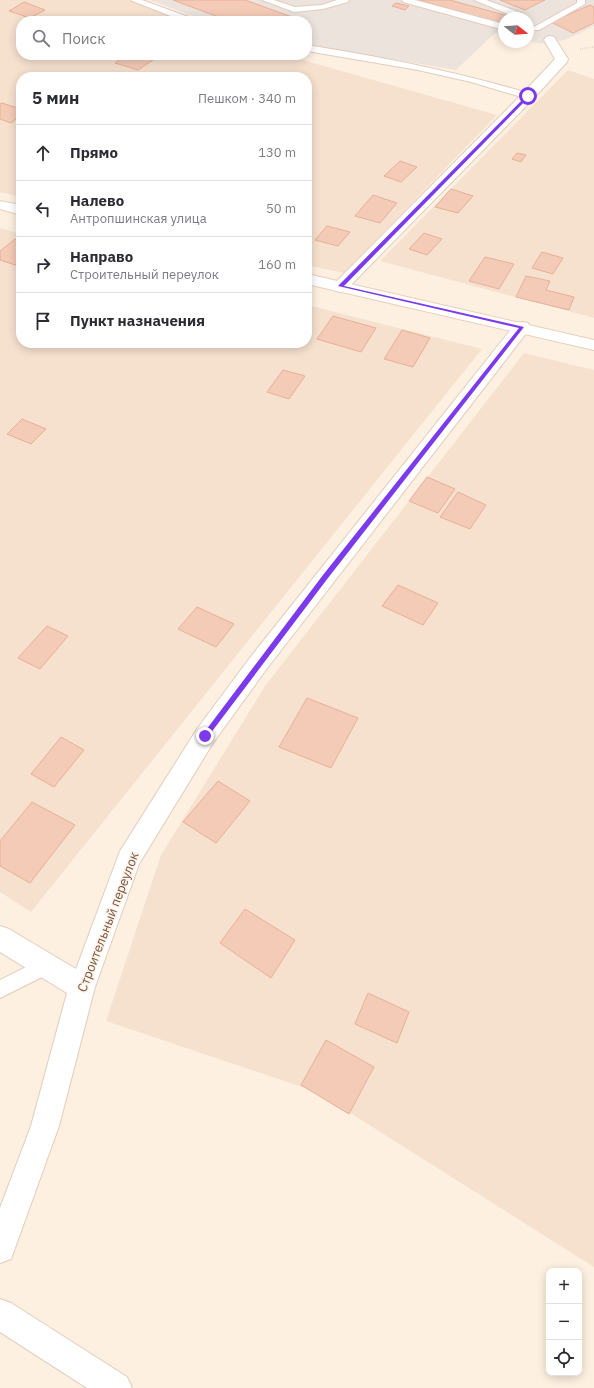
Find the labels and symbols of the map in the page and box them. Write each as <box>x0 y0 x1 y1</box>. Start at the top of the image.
north arrow <box>498 12 534 48</box>
route start <box>519 87 537 105</box>
route end <box>196 727 214 745</box>
street label: Строительный переулок <box>73 849 143 995</box>

